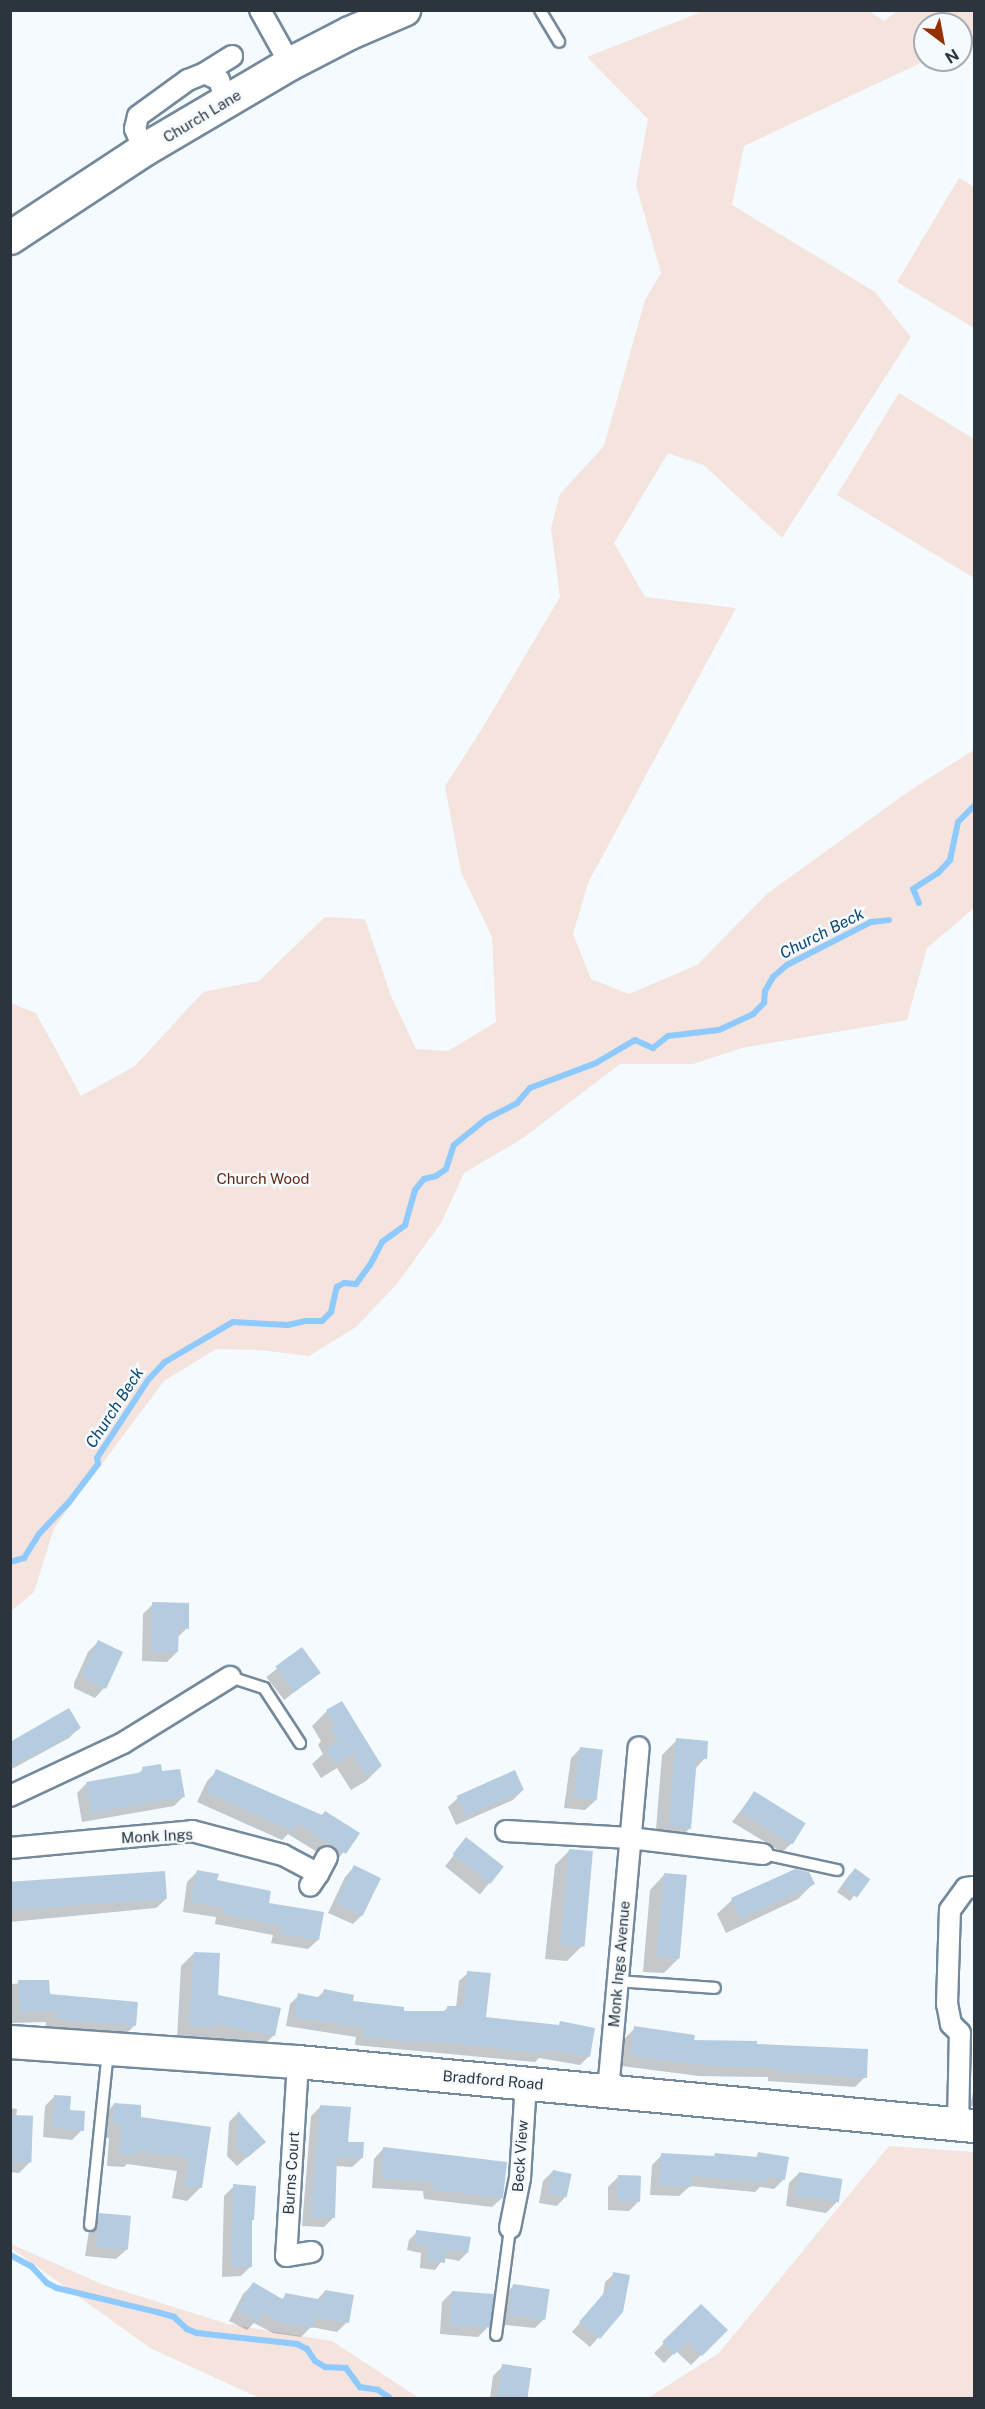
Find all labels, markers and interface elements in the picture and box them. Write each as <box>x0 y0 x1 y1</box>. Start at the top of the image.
north arrow <box>913 12 973 72</box>
text: N <box>941 45 962 67</box>
street label: Church Lane <box>160 86 244 146</box>
water label: Church Beck <box>777 905 867 963</box>
park label: Church Wood <box>216 1170 310 1188</box>
water label: Church Beck <box>82 1364 148 1452</box>
street label: Monk Ings <box>121 1825 193 1847</box>
street label: Monk Ings Avenue <box>604 1900 634 2028</box>
street label: Bradford Road <box>442 2067 544 2093</box>
street label: Beck View <box>508 2119 532 2193</box>
street label: Burns Court <box>279 2131 303 2215</box>

